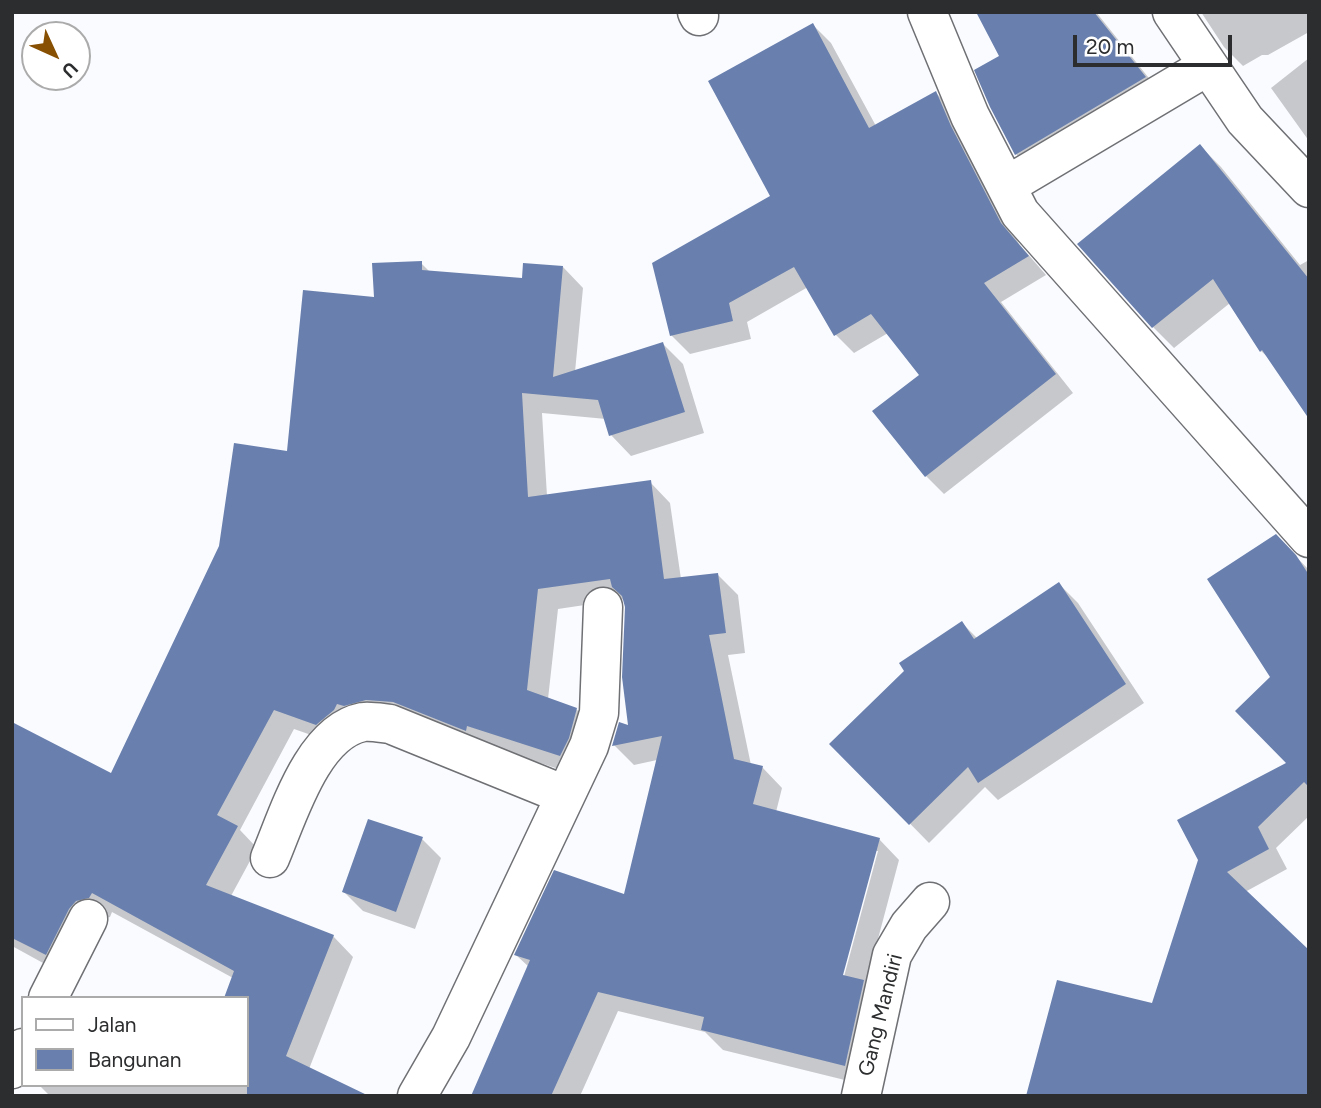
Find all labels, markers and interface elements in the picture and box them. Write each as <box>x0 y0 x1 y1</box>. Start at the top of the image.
north arrow <box>21 21 91 91</box>
scale bar <box>1076 21 1235 65</box>
text: 20 m <box>1086 34 1134 59</box>
text: U <box>57 57 83 83</box>
street label: Gang Mandiri <box>854 951 908 1079</box>
legend <box>21 996 248 1087</box>
text: Jalan <box>88 1012 137 1037</box>
text: Bangunan <box>88 1047 181 1072</box>

